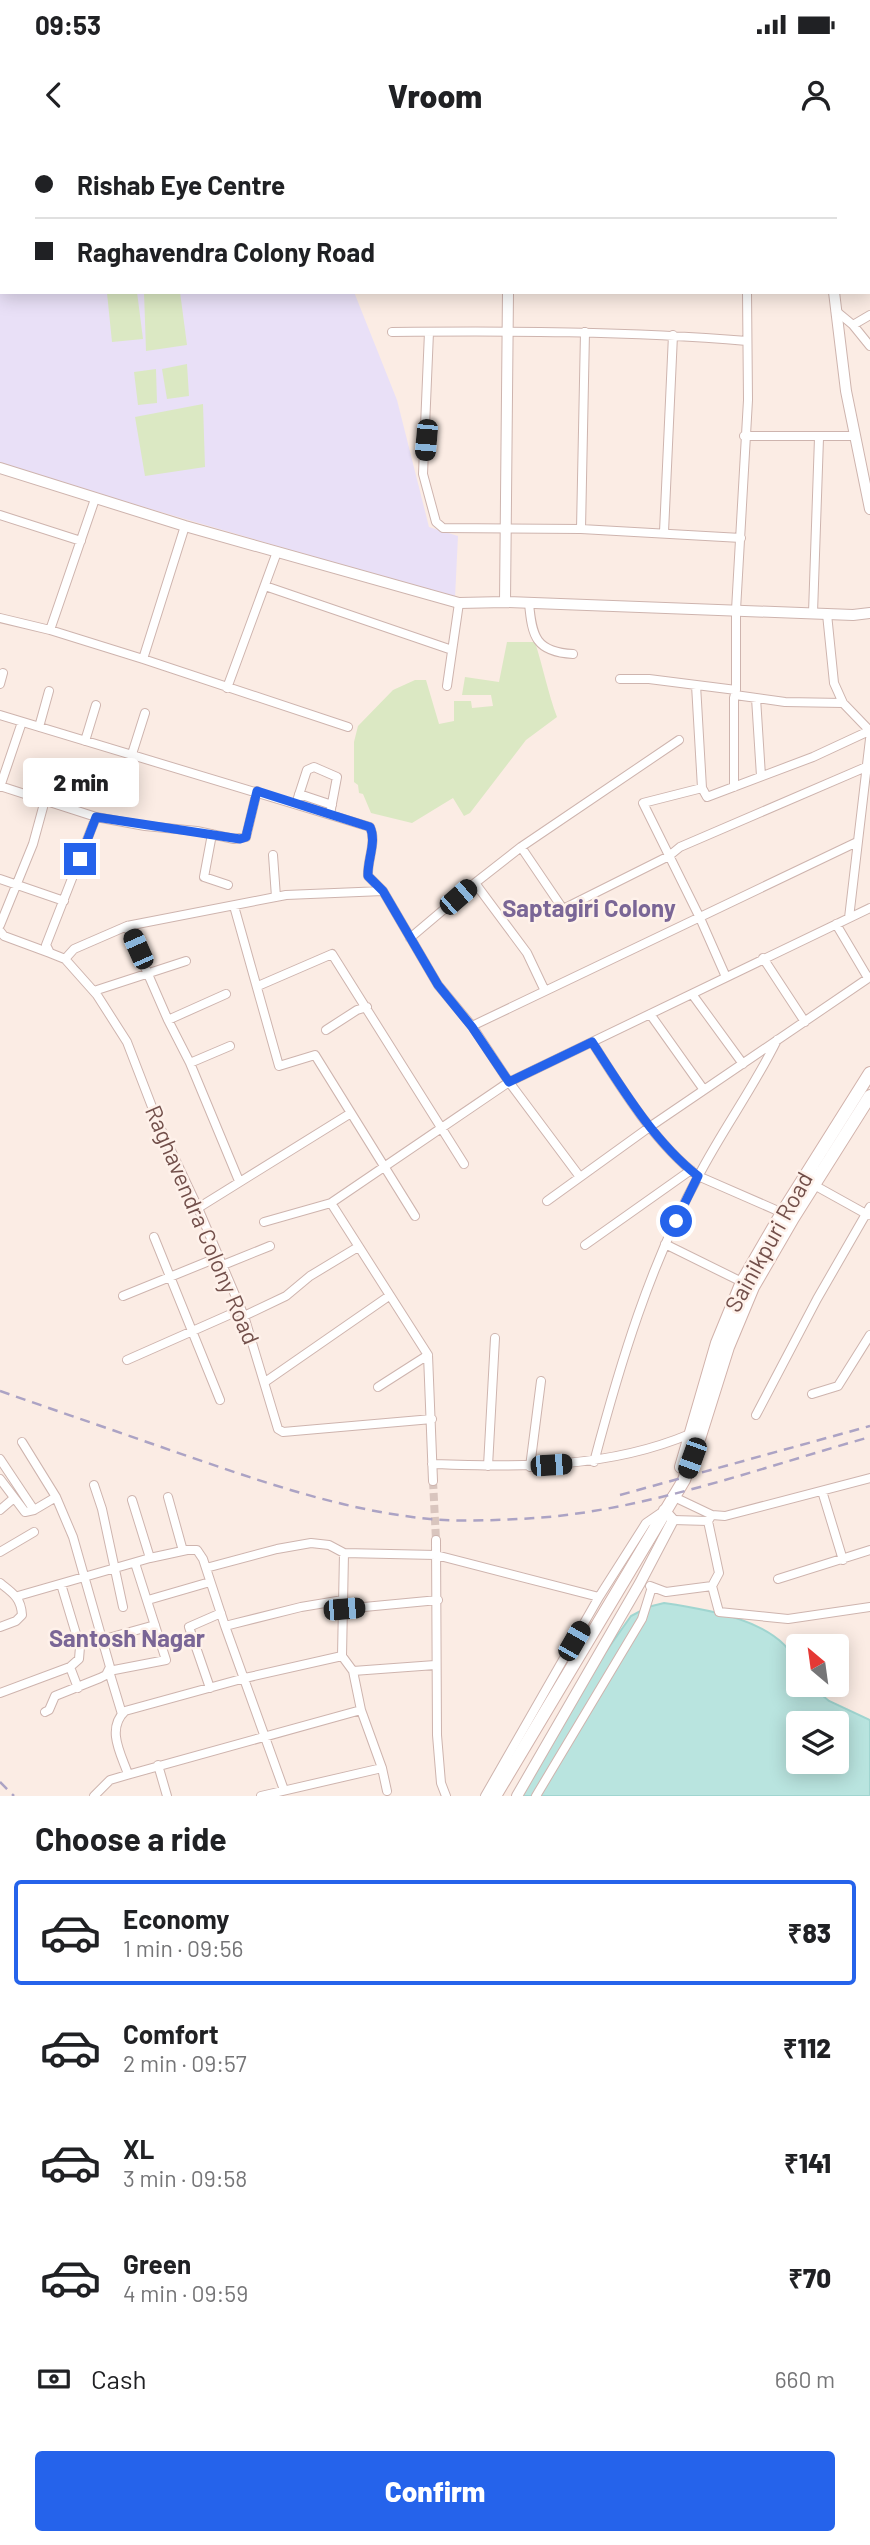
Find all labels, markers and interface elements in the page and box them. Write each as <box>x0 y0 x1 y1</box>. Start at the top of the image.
text: 09:53 <box>35 9 101 40</box>
icon: back <box>35 76 73 114</box>
text: Vroom <box>388 76 482 114</box>
icon: person <box>797 76 835 114</box>
text: Rishab Eye Centre <box>77 169 285 200</box>
text: Raghavendra Colony Road <box>77 236 375 267</box>
car <box>414 418 439 462</box>
callout: 2 min <box>22 758 138 806</box>
text: 2 min <box>53 768 109 796</box>
route end <box>64 843 96 875</box>
car <box>436 875 481 919</box>
district label: Saptagiri Colony <box>502 893 676 922</box>
car <box>120 926 157 972</box>
street label: Raghavendra Colony Road <box>140 1101 266 1348</box>
street label: Sainikpuri Road <box>718 1167 818 1316</box>
route start <box>660 1205 692 1237</box>
car <box>675 1435 710 1481</box>
car <box>530 1453 573 1477</box>
car <box>323 1597 366 1621</box>
car <box>555 1618 594 1664</box>
district label: Santosh Nagar <box>49 1623 205 1652</box>
north arrow <box>786 1634 849 1698</box>
map controls <box>786 1634 849 1774</box>
button: layers <box>786 1711 849 1774</box>
text: Choose a ride <box>35 1819 227 1857</box>
icon: car <box>39 1901 102 1964</box>
text: Economy <box>123 1903 229 1934</box>
text: ₹83 <box>788 1917 831 1948</box>
text: 1 min · 09:56 <box>123 1934 243 1962</box>
icon: car <box>39 2016 102 2079</box>
text: Comfort <box>123 2018 219 2049</box>
text: ₹112 <box>783 2032 831 2063</box>
text: 2 min · 09:57 <box>123 2049 247 2077</box>
icon: car <box>39 2131 102 2194</box>
text: XL <box>123 2133 154 2164</box>
text: ₹141 <box>784 2147 831 2178</box>
text: 3 min · 09:58 <box>123 2164 247 2192</box>
icon: car <box>39 2246 102 2309</box>
text: Green <box>123 2248 191 2279</box>
text: ₹70 <box>788 2262 831 2293</box>
text: 4 min · 09:59 <box>123 2279 248 2307</box>
icon: cash <box>35 2360 73 2398</box>
text: Cash <box>91 2363 146 2394</box>
text: 660 m <box>775 2365 835 2393</box>
button: Confirm <box>35 2451 835 2531</box>

